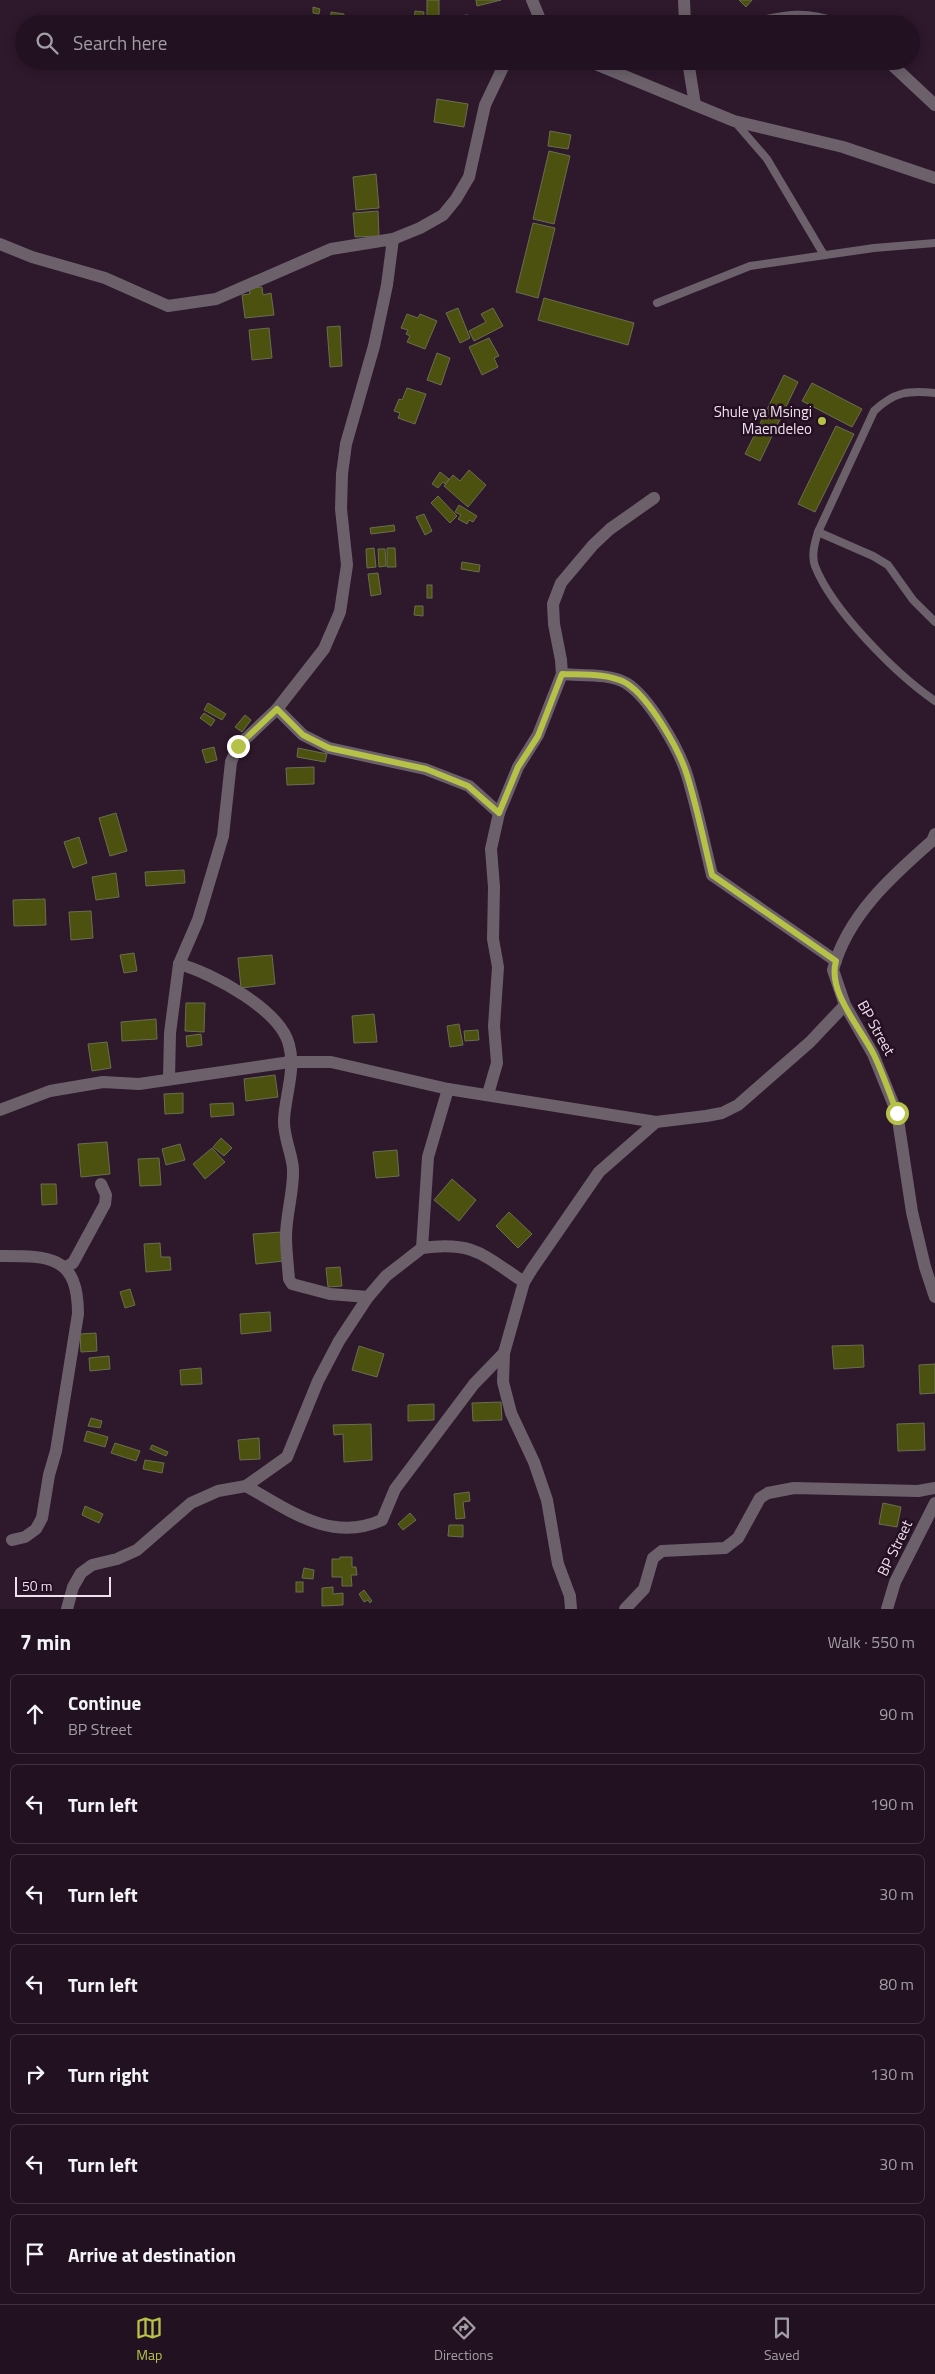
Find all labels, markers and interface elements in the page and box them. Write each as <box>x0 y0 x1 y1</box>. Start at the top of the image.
search box <box>15 15 920 70</box>
text: Search here <box>73 28 167 57</box>
icon: search <box>33 29 61 57</box>
place label: Shule ya Msingi Maendeleo <box>714 400 812 440</box>
marker: Shule ya Msingi Maendeleo <box>816 415 828 427</box>
route end <box>227 735 250 758</box>
street label: BP Street <box>852 996 901 1060</box>
route start <box>886 1102 909 1125</box>
street label: BP Street <box>871 1515 918 1580</box>
scale bar <box>15 1574 111 1597</box>
text: 50 m <box>22 1575 52 1596</box>
text: 7 min <box>20 1626 71 1658</box>
text: Walk · 550 m <box>827 1630 915 1654</box>
text: Continue <box>68 1688 141 1717</box>
icon: ahead <box>21 1700 49 1728</box>
text: 90 m <box>879 1702 914 1726</box>
text: BP Street <box>68 1717 132 1741</box>
icon: left <box>21 1790 49 1818</box>
text: Turn left <box>68 1790 138 1819</box>
text: 190 m <box>870 1792 914 1816</box>
icon: left <box>21 1880 49 1908</box>
text: Turn left <box>68 1880 138 1909</box>
text: 30 m <box>879 1882 914 1906</box>
icon: left <box>21 1970 49 1998</box>
text: Turn left <box>68 1970 138 1999</box>
text: 80 m <box>879 1972 914 1996</box>
icon: right <box>21 2060 49 2088</box>
text: Turn right <box>68 2060 149 2089</box>
text: 130 m <box>870 2062 914 2086</box>
icon: left <box>21 2150 49 2178</box>
text: Turn left <box>68 2150 138 2179</box>
text: 30 m <box>879 2152 914 2176</box>
icon: arrive <box>21 2240 49 2268</box>
text: Arrive at destination <box>68 2240 236 2269</box>
tab: Map <box>135 2314 163 2365</box>
tab: Directions <box>434 2314 493 2365</box>
tab: Saved <box>764 2314 800 2365</box>

